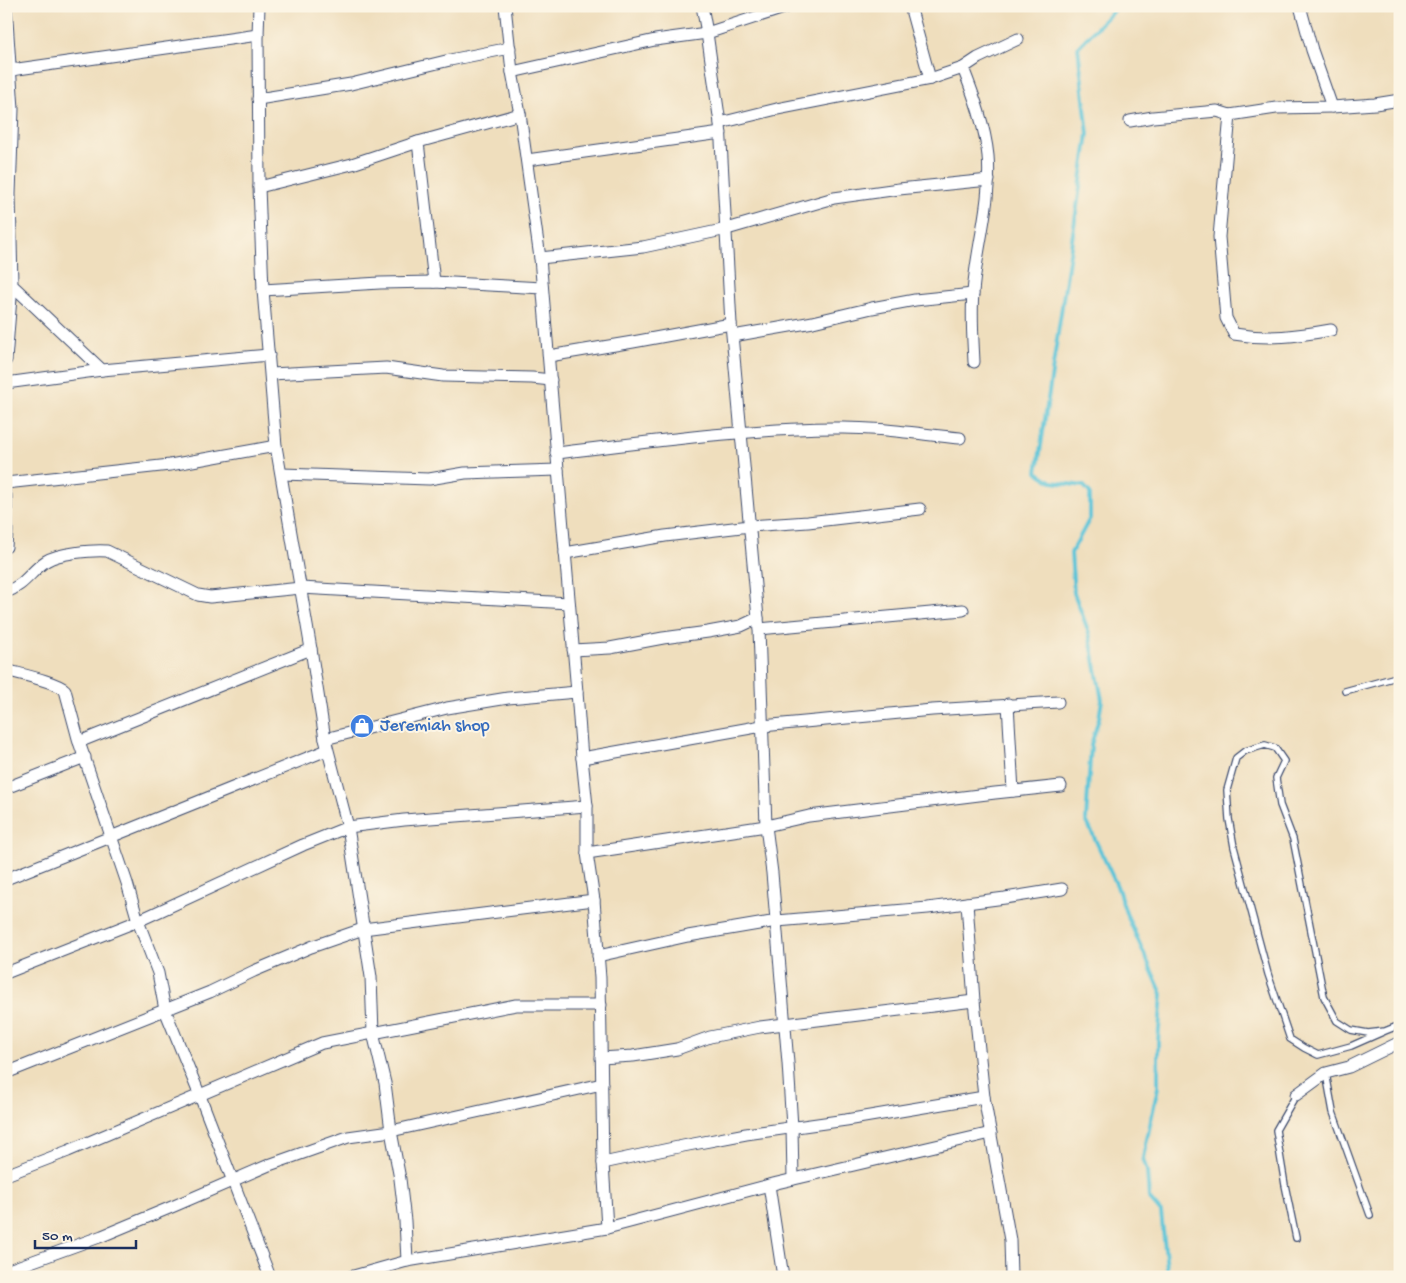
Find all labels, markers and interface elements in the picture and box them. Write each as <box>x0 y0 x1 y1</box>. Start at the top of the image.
shop icon: Jeremiah shop <box>349 713 375 739</box>
place label: Jeremiah shop <box>380 716 490 737</box>
scale bar <box>35 1218 136 1250</box>
text: 50 m <box>42 1228 73 1246</box>

